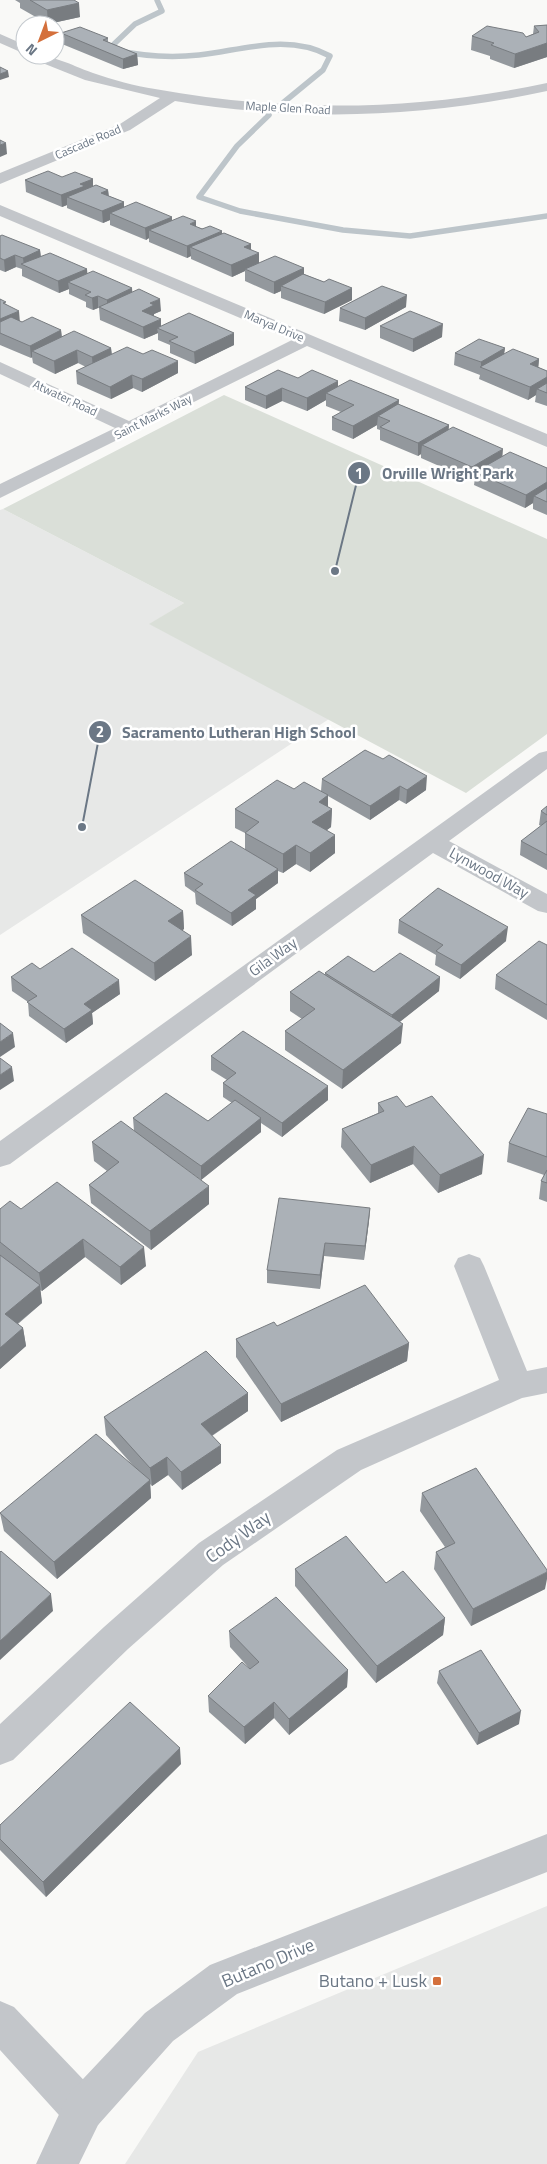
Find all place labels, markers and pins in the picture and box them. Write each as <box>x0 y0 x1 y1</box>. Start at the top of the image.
callout: Orville Wright Park <box>347 458 524 489</box>
callout: Sacramento Lutheran High School <box>87 717 366 748</box>
place label: Butano + Lusk <box>319 1967 427 1994</box>
marker: Butano + Lusk <box>431 1975 443 1987</box>

